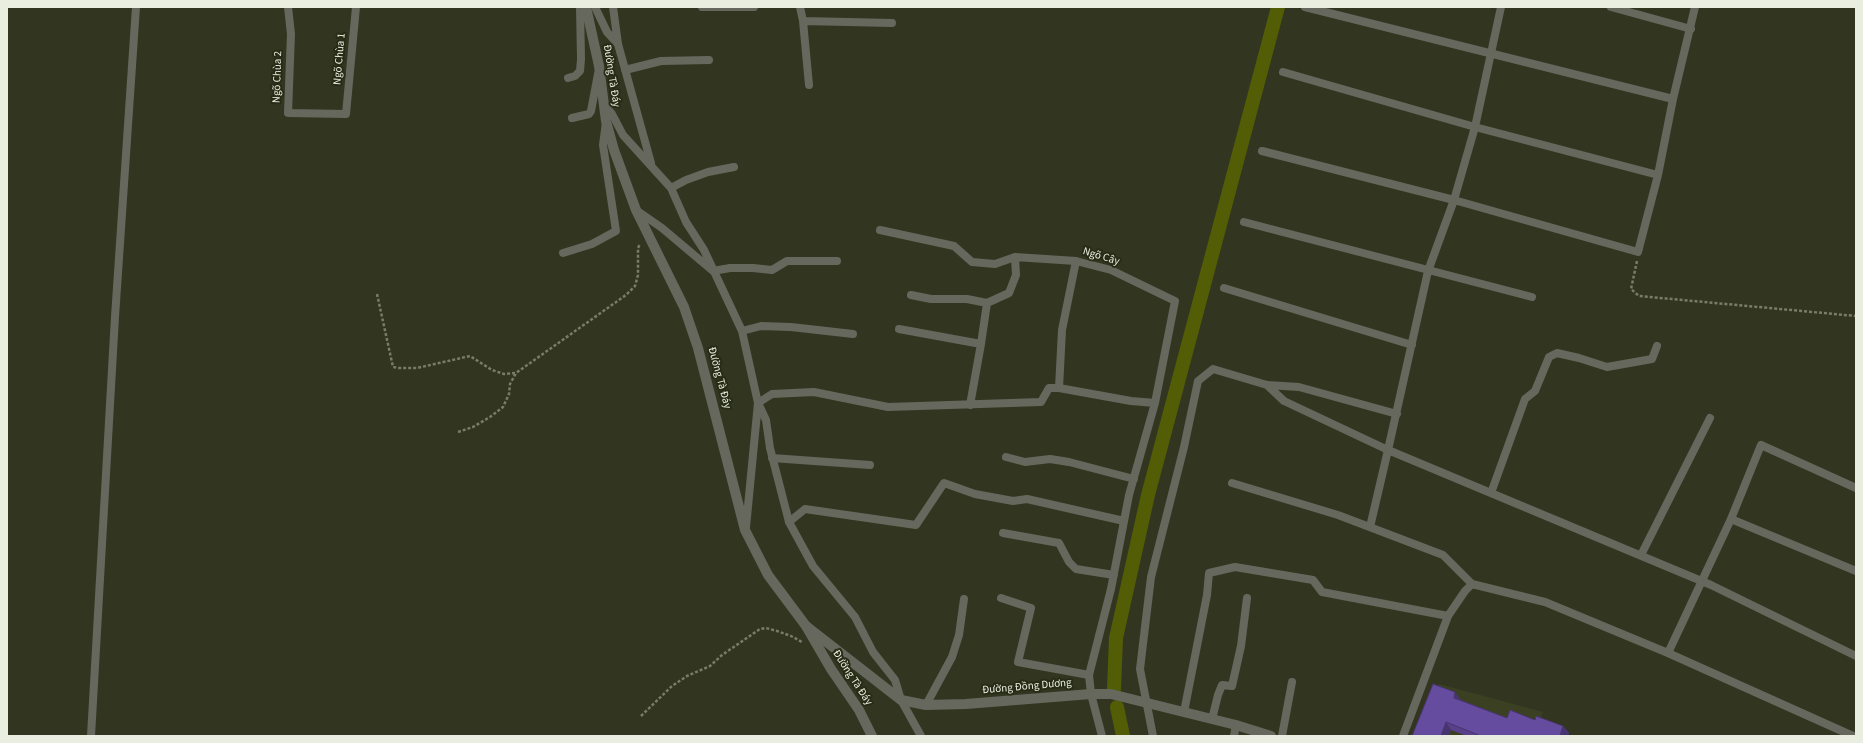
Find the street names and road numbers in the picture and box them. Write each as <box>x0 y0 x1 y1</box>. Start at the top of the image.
street label: Ngõ Chùa 1 <box>331 32 349 86</box>
street label: Đường Tà Đáy <box>600 44 622 108</box>
street label: Ngõ Chùa 2 <box>270 51 286 103</box>
street label: Ngõ Cây <box>1081 245 1121 269</box>
street label: Đường Tà Đáy <box>704 346 734 410</box>
street label: Đường Tà Đáy <box>829 648 875 708</box>
street label: Đường Đồng Dương <box>982 677 1072 697</box>

